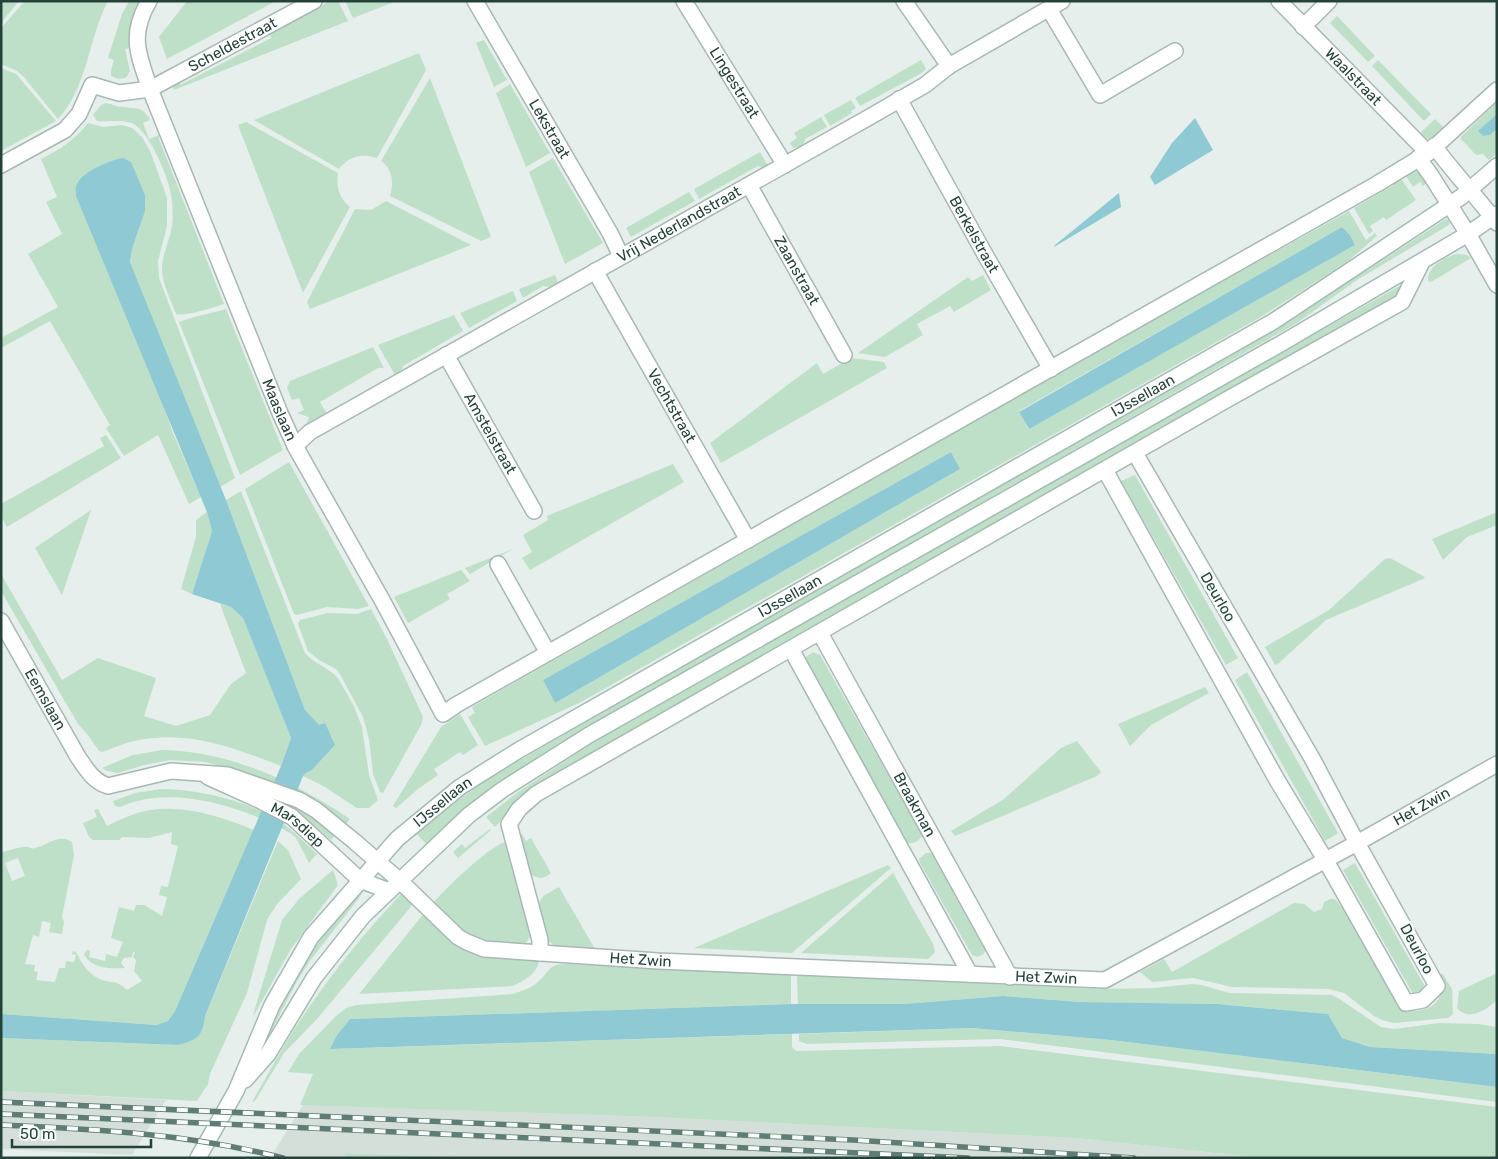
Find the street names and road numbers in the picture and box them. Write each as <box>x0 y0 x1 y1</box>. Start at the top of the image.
street label: Scheldestraat <box>185 14 280 76</box>
street label: Lingestraat <box>706 44 763 122</box>
street label: Waalstraat <box>1321 44 1385 109</box>
street label: Lekstraat <box>525 96 574 162</box>
street label: Vrij Nederlandstraat <box>614 182 744 266</box>
street label: Berkelstraat <box>946 193 1003 276</box>
street label: Zaanstraat <box>770 233 823 308</box>
street label: Vechtstraat <box>644 366 700 446</box>
street label: IJssellaan <box>1108 370 1178 421</box>
street label: Maaslaan <box>258 376 300 444</box>
street label: Amstelstraat <box>460 390 520 477</box>
street label: Deurloo <box>1197 569 1239 625</box>
street label: IJssellaan <box>755 571 825 621</box>
street label: Eemslaan <box>21 665 70 733</box>
street label: Braakman <box>890 769 940 840</box>
street label: IJssellaan <box>410 773 475 831</box>
street label: Het Zwin <box>1390 783 1453 830</box>
street label: Marsdiep <box>268 799 328 851</box>
street label: Deurloo <box>1396 921 1438 977</box>
street label: Het Zwin <box>609 949 672 971</box>
street label: Het Zwin <box>1015 967 1078 988</box>

